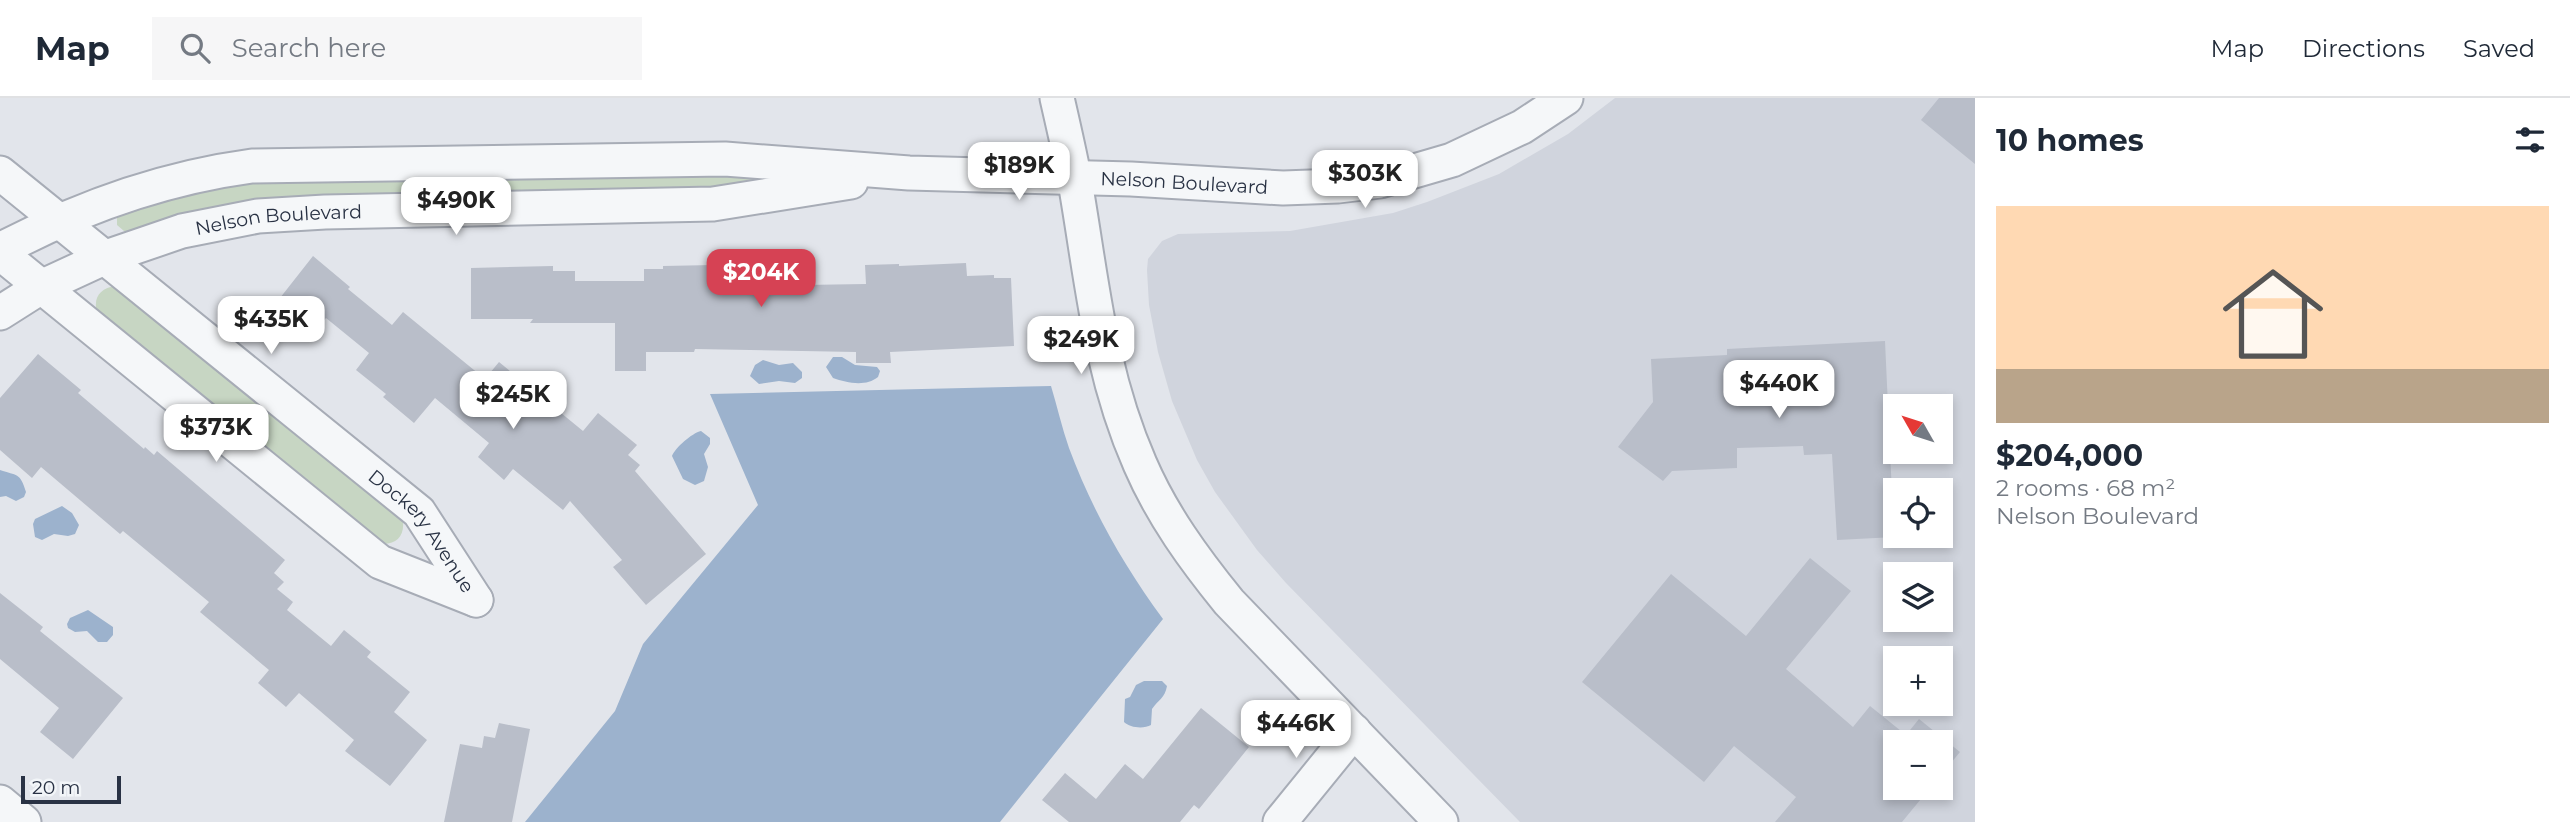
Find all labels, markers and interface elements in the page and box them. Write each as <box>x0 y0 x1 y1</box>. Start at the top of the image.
search box <box>152 17 642 80</box>
text: Map <box>35 28 110 68</box>
icon: search <box>176 29 214 67</box>
text: Search here <box>232 32 386 64</box>
text: Map <box>2211 34 2264 63</box>
text: Directions <box>2302 34 2425 63</box>
text: Saved <box>2463 34 2535 63</box>
icon: filters <box>2511 121 2549 159</box>
text: 10 homes <box>1996 122 2144 159</box>
pin: $189K <box>970 142 1068 202</box>
pin: $303K <box>1316 150 1414 210</box>
text: $189K <box>984 151 1054 179</box>
text: $303K <box>1328 159 1402 187</box>
street label: Nelson Boulevard <box>1100 167 1269 199</box>
pin: $490K <box>407 178 505 237</box>
text: $490K <box>417 186 495 214</box>
street label: Nelson Boulevard <box>193 200 362 240</box>
pin: $204K <box>712 250 810 309</box>
icon: home <box>2210 251 2336 377</box>
text: $204K <box>723 258 799 286</box>
pin: $435K <box>222 296 320 356</box>
text: $435K <box>234 305 308 333</box>
pin: $249K <box>1032 316 1130 376</box>
text: $249K <box>1043 325 1119 353</box>
pin: $440K <box>1730 360 1828 420</box>
text: $440K <box>1739 369 1819 397</box>
pin: $245K <box>464 372 562 431</box>
text: $245K <box>476 380 550 408</box>
north arrow <box>1883 394 1953 464</box>
map controls <box>1883 394 1953 800</box>
pin: $373K <box>167 404 265 464</box>
text: $373K <box>180 413 252 441</box>
text: $204,000 <box>1996 437 2143 474</box>
street label: Dockery Avenue <box>364 465 479 597</box>
text: 2 rooms · 68 m² <box>1996 474 2175 502</box>
button: locate <box>1883 478 1953 548</box>
text: Nelson Boulevard <box>1996 502 2199 530</box>
button: layers <box>1883 562 1953 632</box>
button: + <box>1883 646 1953 716</box>
pin: $446K <box>1247 700 1345 760</box>
text: $446K <box>1257 709 1335 737</box>
button: − <box>1883 730 1953 800</box>
scale bar <box>21 773 121 805</box>
text: 20 m <box>32 776 80 799</box>

